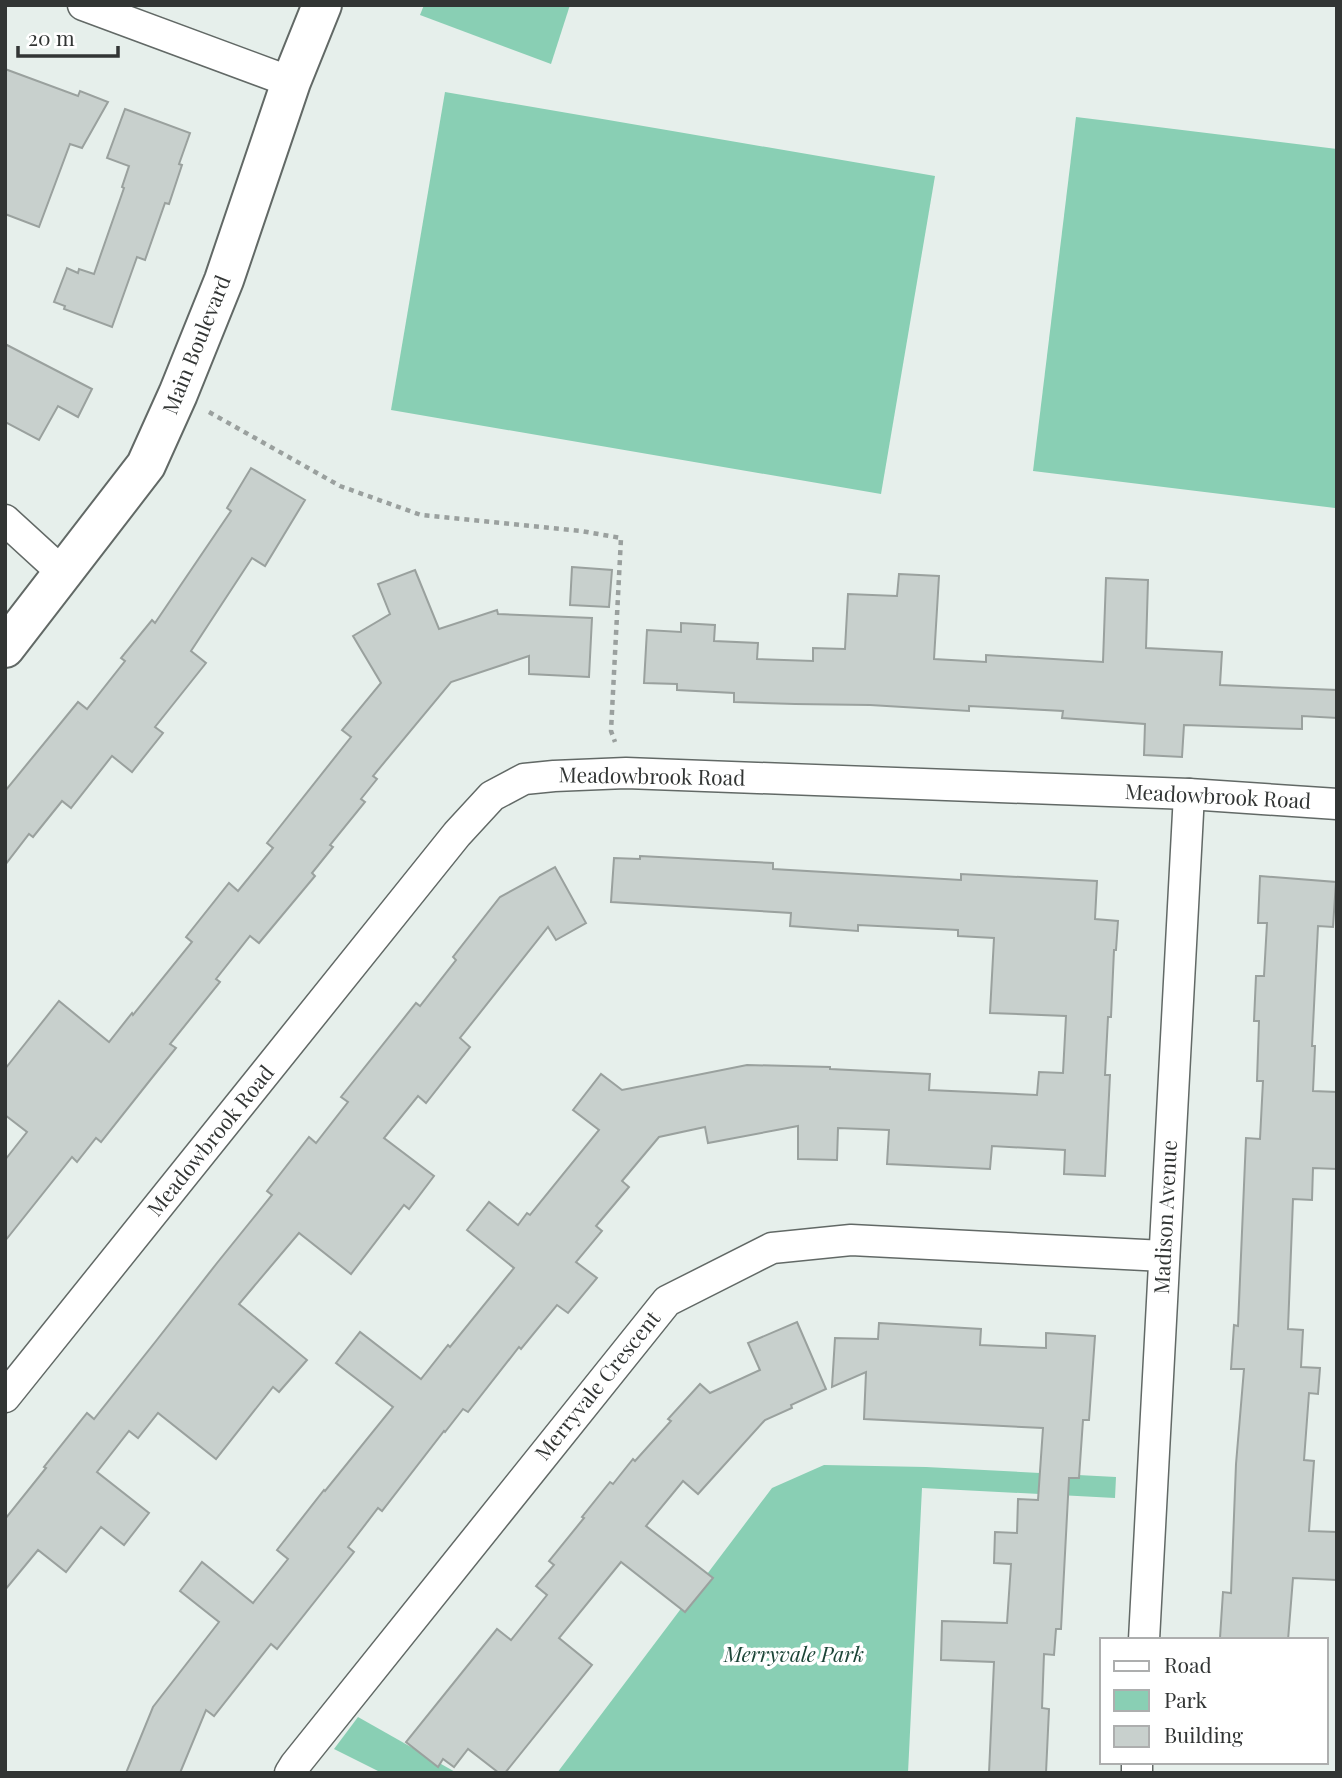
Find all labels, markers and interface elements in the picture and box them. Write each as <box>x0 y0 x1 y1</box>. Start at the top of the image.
scale bar <box>18 14 117 58</box>
text: 20 m <box>28 23 75 51</box>
street label: Main Boulevard <box>155 271 236 418</box>
street label: Meadowbrook Road <box>559 759 746 791</box>
street label: Meadowbrook Road <box>1124 776 1312 814</box>
street label: Meadowbrook Road <box>140 1058 279 1221</box>
street label: Madison Avenue <box>1146 1139 1182 1295</box>
street label: Merryvale Crescent <box>528 1304 666 1465</box>
legend <box>1100 1638 1328 1764</box>
park label: Merryvale Park <box>723 1639 864 1667</box>
text: Road <box>1164 1650 1212 1678</box>
text: Park <box>1164 1685 1208 1713</box>
text: Building <box>1164 1720 1243 1748</box>

